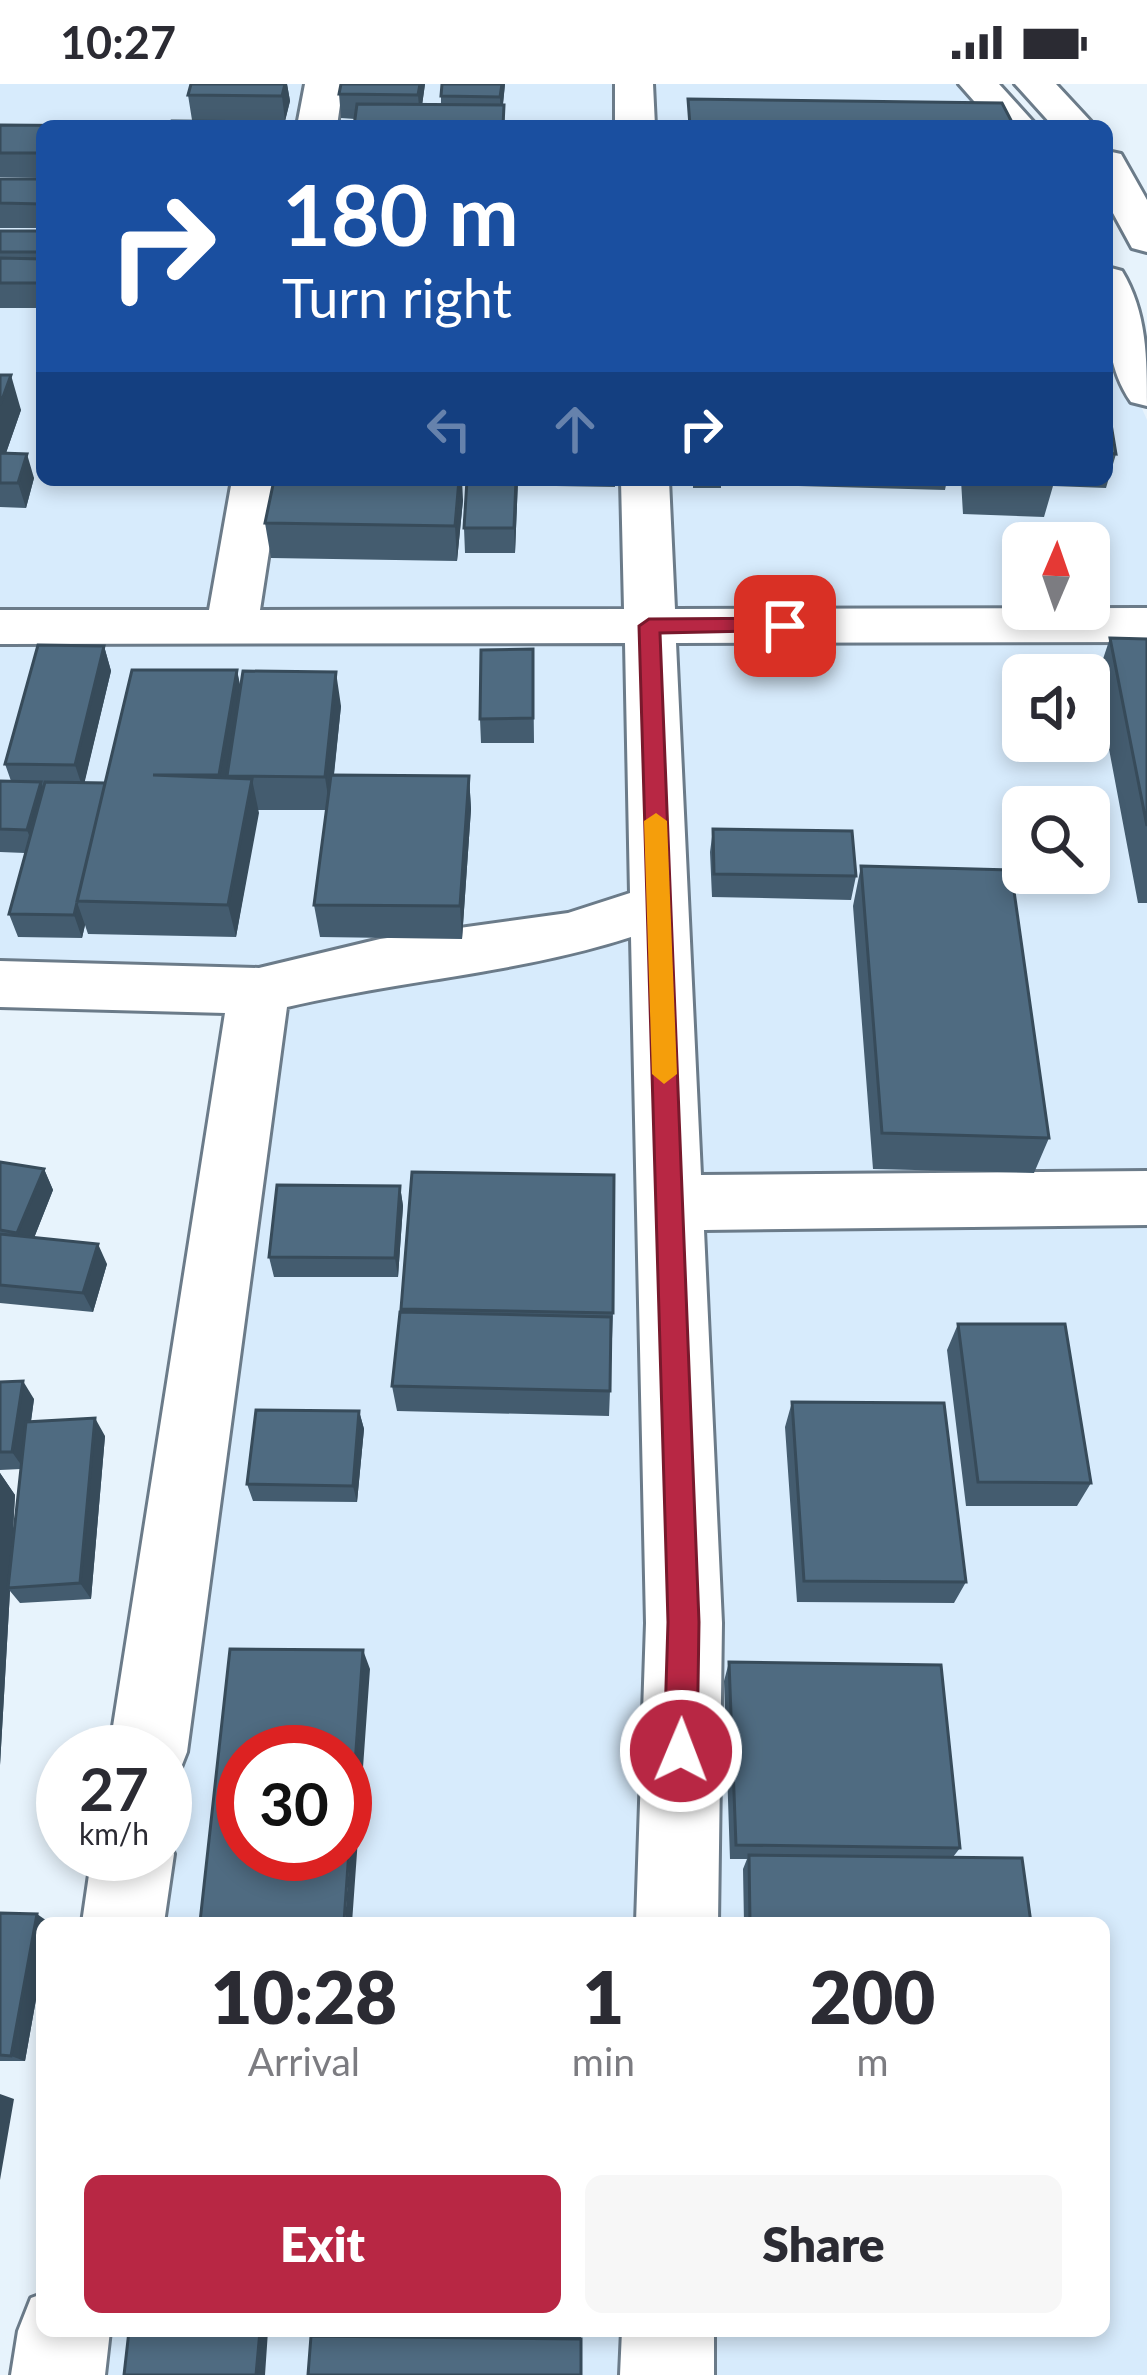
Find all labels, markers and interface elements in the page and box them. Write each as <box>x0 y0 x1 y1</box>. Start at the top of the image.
text: 10:27 <box>60 15 176 69</box>
text: 180 m <box>282 163 519 264</box>
icon: right <box>84 168 240 324</box>
text: Turn right <box>282 265 512 330</box>
icon: left <box>416 396 482 462</box>
icon: ahead <box>542 396 608 462</box>
icon: right <box>668 396 734 462</box>
north arrow <box>1002 522 1110 630</box>
map controls <box>1002 522 1110 894</box>
pin <box>734 575 836 677</box>
icon: arrive <box>752 593 818 659</box>
button: sound <box>1002 654 1110 762</box>
button: search <box>1002 786 1110 894</box>
position arrow <box>618 1688 744 1814</box>
speed limit sign: 30 <box>216 1725 372 1881</box>
text: 27 <box>79 1752 149 1824</box>
text: km/h <box>79 1815 149 1851</box>
text: 10:28 <box>211 1953 397 2039</box>
text: 1 <box>583 1953 624 2039</box>
text: 200 <box>810 1953 935 2039</box>
text: Arrival <box>248 2038 360 2084</box>
text: min <box>572 2038 635 2084</box>
text: m <box>856 2038 889 2084</box>
button: Exit <box>84 2175 561 2313</box>
button: Share <box>585 2175 1062 2313</box>

